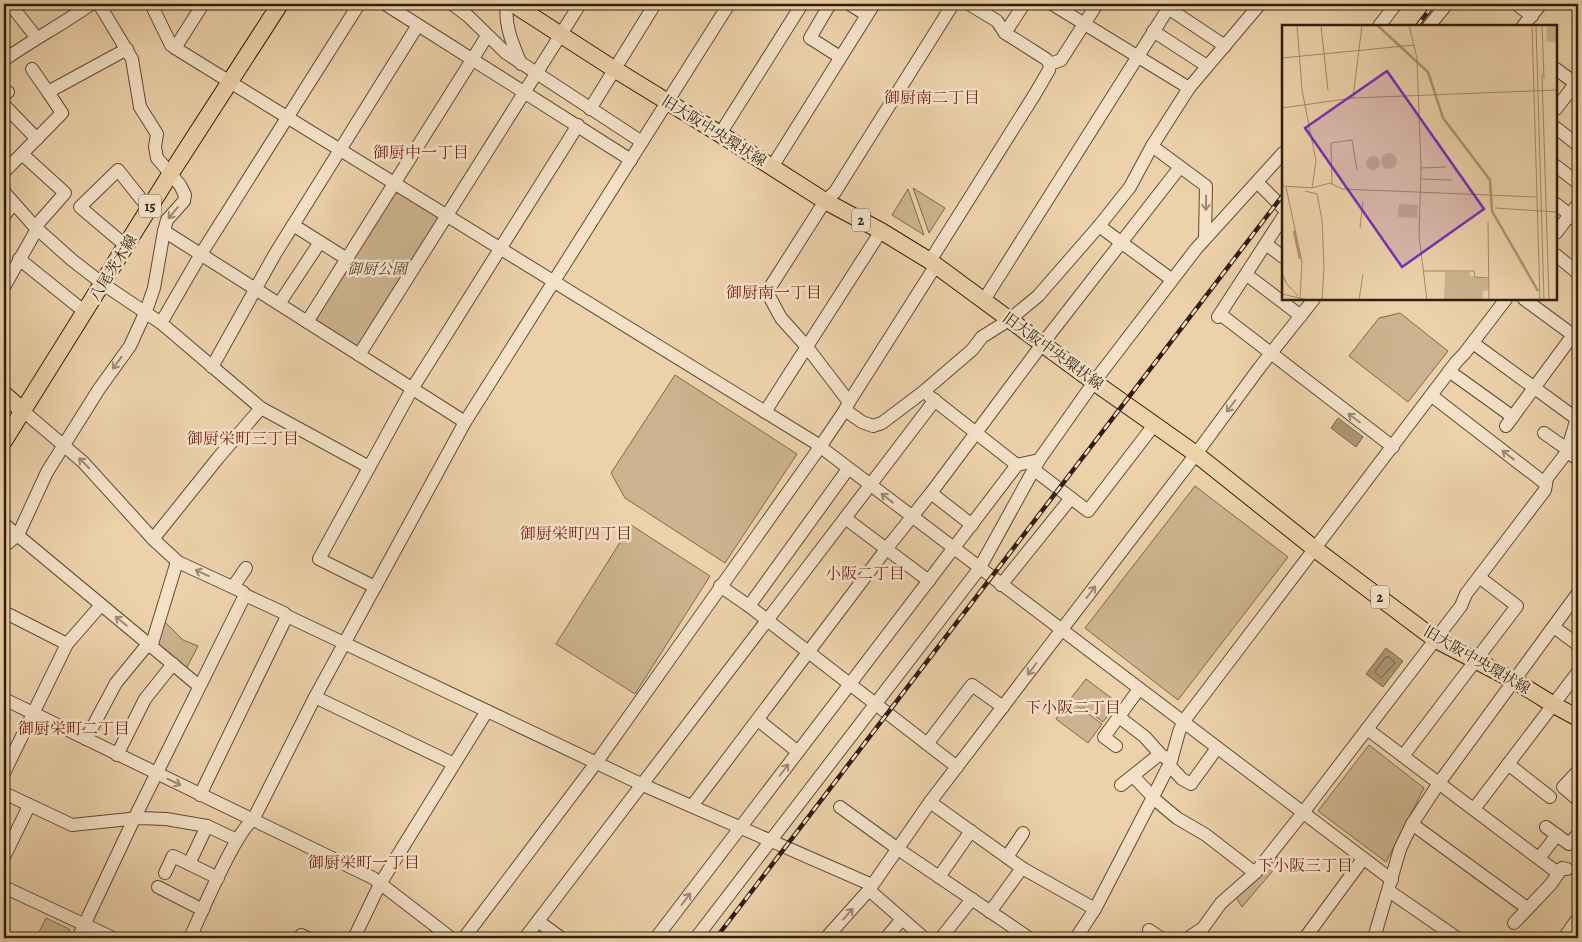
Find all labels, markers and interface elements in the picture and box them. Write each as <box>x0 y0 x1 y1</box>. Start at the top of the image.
inset map <box>1282 25 1557 300</box>
district label: 御厨南二丁目 <box>884 87 980 109</box>
street label: 旧大阪中央環状線 <box>658 91 770 171</box>
district label: 御厨中一丁目 <box>373 142 469 164</box>
road number: 15 <box>139 195 161 218</box>
one-way arrow <box>1201 195 1210 211</box>
one-way arrow <box>167 207 179 220</box>
road number: 2 <box>852 208 870 232</box>
street label: 八尾茨木線 <box>85 231 141 305</box>
park label: 御厨公園 <box>347 259 410 279</box>
district label: 御厨南一丁目 <box>726 282 822 304</box>
street label: 旧大阪中央環状線 <box>999 308 1107 394</box>
one-way arrow <box>112 356 123 370</box>
one-way arrow <box>1226 399 1237 412</box>
one-way arrow <box>1348 412 1361 423</box>
district label: 御厨栄町三丁目 <box>187 428 299 450</box>
one-way arrow <box>1502 449 1515 460</box>
one-way arrow <box>78 457 90 469</box>
one-way arrow <box>881 493 894 504</box>
district label: 御厨栄町四丁目 <box>520 523 632 545</box>
district label: 小阪二丁目 <box>825 563 905 585</box>
one-way arrow <box>195 567 210 577</box>
one-way arrow <box>1086 586 1097 599</box>
road number: 2 <box>1371 586 1389 608</box>
one-way arrow <box>115 616 128 627</box>
street label: 旧大阪中央環状線 <box>1420 621 1534 699</box>
one-way arrow <box>1027 662 1037 676</box>
district label: 下小阪二丁目 <box>1025 697 1121 719</box>
district label: 御厨栄町二丁目 <box>18 718 130 740</box>
one-way arrow <box>779 764 790 777</box>
one-way arrow <box>166 777 181 787</box>
district label: 御厨栄町一丁目 <box>308 852 420 874</box>
district label: 下小阪三丁目 <box>1257 855 1353 877</box>
one-way arrow <box>680 893 691 906</box>
one-way arrow <box>842 908 853 921</box>

